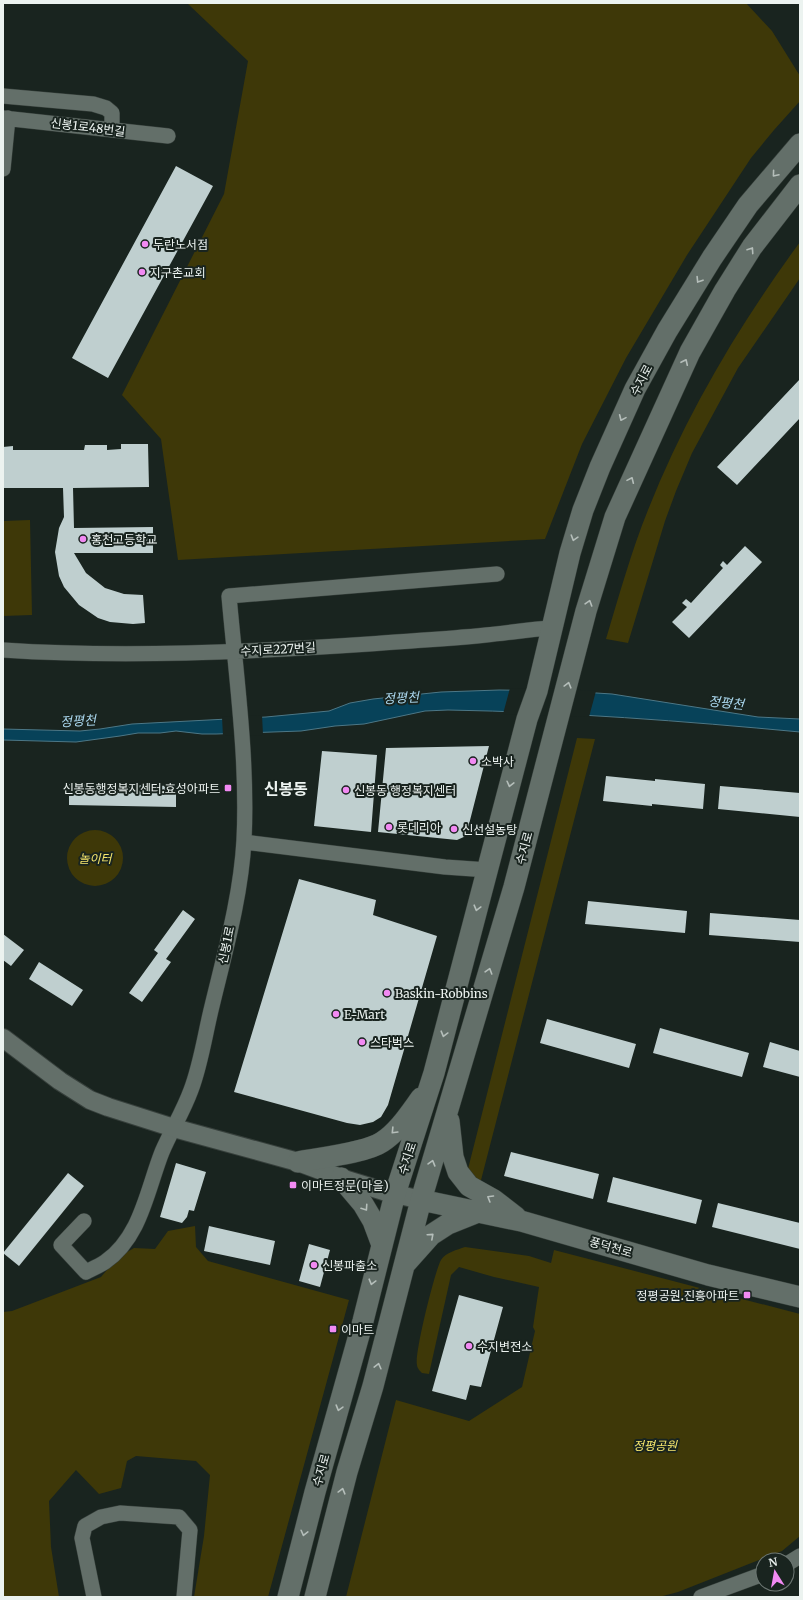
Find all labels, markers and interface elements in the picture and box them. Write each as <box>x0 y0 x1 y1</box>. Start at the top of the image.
street label: 신봉1로48번길 <box>50 115 126 139</box>
one-way arrow <box>772 169 779 177</box>
place label: 두란노서점 <box>153 237 208 252</box>
marker: 두란노서점 <box>140 239 150 249</box>
one-way arrow <box>746 247 754 254</box>
place label: 지구촌교회 <box>150 265 205 280</box>
marker: 지구촌교회 <box>137 267 147 277</box>
one-way arrow <box>697 276 704 283</box>
one-way arrow <box>680 358 688 366</box>
street label: 수지로 <box>627 362 655 398</box>
one-way arrow <box>619 414 627 421</box>
one-way arrow <box>626 477 634 484</box>
place label: 홍천고등학교 <box>91 532 157 547</box>
marker: 홍천고등학교 <box>78 534 88 544</box>
one-way arrow <box>570 534 579 541</box>
one-way arrow <box>584 599 593 606</box>
street label: 수지로227번길 <box>240 640 316 658</box>
one-way arrow <box>563 681 571 688</box>
water label: 정평천 <box>383 689 420 707</box>
water label: 정평천 <box>707 693 746 713</box>
water label: 정평천 <box>60 712 97 730</box>
place label: 소박사 <box>481 754 514 769</box>
marker: 소박사 <box>468 756 478 766</box>
district label: 신봉동 <box>264 779 308 799</box>
one-way arrow <box>506 780 515 787</box>
place label: 신봉동행정복지센터.효성아파트 <box>62 781 220 796</box>
marker: 신봉동행정복지센터.효성아파트 <box>223 783 233 793</box>
place label: 신봉동 행정복지센터 <box>354 783 456 798</box>
marker: 신봉동 행정복지센터 <box>341 785 351 795</box>
place label: 롯데리아 <box>397 820 441 835</box>
marker: 롯데리아 <box>384 822 394 832</box>
place label: 신선설농탕 <box>462 822 517 837</box>
marker: 신선설농탕 <box>449 824 459 834</box>
street label: 수지로 <box>512 830 536 866</box>
park label: 놀이터 <box>78 851 114 866</box>
one-way arrow <box>474 905 482 911</box>
street label: 신봉1로 <box>215 925 237 965</box>
one-way arrow <box>484 967 493 974</box>
place label: Baskin-Robbins <box>395 986 488 1001</box>
marker: Baskin-Robbins <box>382 988 392 998</box>
place label: E-Mart <box>344 1007 385 1022</box>
marker: E-Mart <box>331 1009 341 1019</box>
one-way arrow <box>440 1030 449 1037</box>
place label: 스타벅스 <box>370 1035 414 1050</box>
marker: 스타벅스 <box>357 1037 367 1047</box>
one-way arrow <box>391 1126 399 1134</box>
street label: 수지로 <box>395 1140 419 1176</box>
one-way arrow <box>427 1159 436 1166</box>
place label: 이마트정문(마을) <box>301 1178 389 1193</box>
marker: 이마트정문(마을) <box>288 1180 298 1190</box>
one-way arrow <box>487 1196 494 1203</box>
one-way arrow <box>360 1204 368 1211</box>
one-way arrow <box>426 1234 434 1241</box>
street label: 풍덕천로 <box>588 1234 634 1260</box>
place label: 신봉파출소 <box>322 1258 377 1273</box>
marker: 신봉파출소 <box>309 1260 319 1270</box>
one-way arrow <box>368 1278 377 1285</box>
place label: 정평공원.진흥아파트 <box>637 1288 739 1303</box>
marker: 정평공원.진흥아파트 <box>742 1290 752 1300</box>
place label: 이마트 <box>341 1322 374 1337</box>
marker: 이마트 <box>328 1324 338 1334</box>
place label: 수지변전소 <box>477 1339 532 1354</box>
marker: 수지변전소 <box>464 1341 474 1351</box>
one-way arrow <box>373 1363 381 1370</box>
one-way arrow <box>335 1404 344 1411</box>
park label: 정평공원 <box>633 1438 678 1453</box>
street label: 수지로 <box>309 1452 333 1488</box>
one-way arrow <box>337 1488 346 1495</box>
one-way arrow <box>301 1530 309 1536</box>
north arrow <box>755 1552 795 1592</box>
text: N <box>767 1554 779 1570</box>

